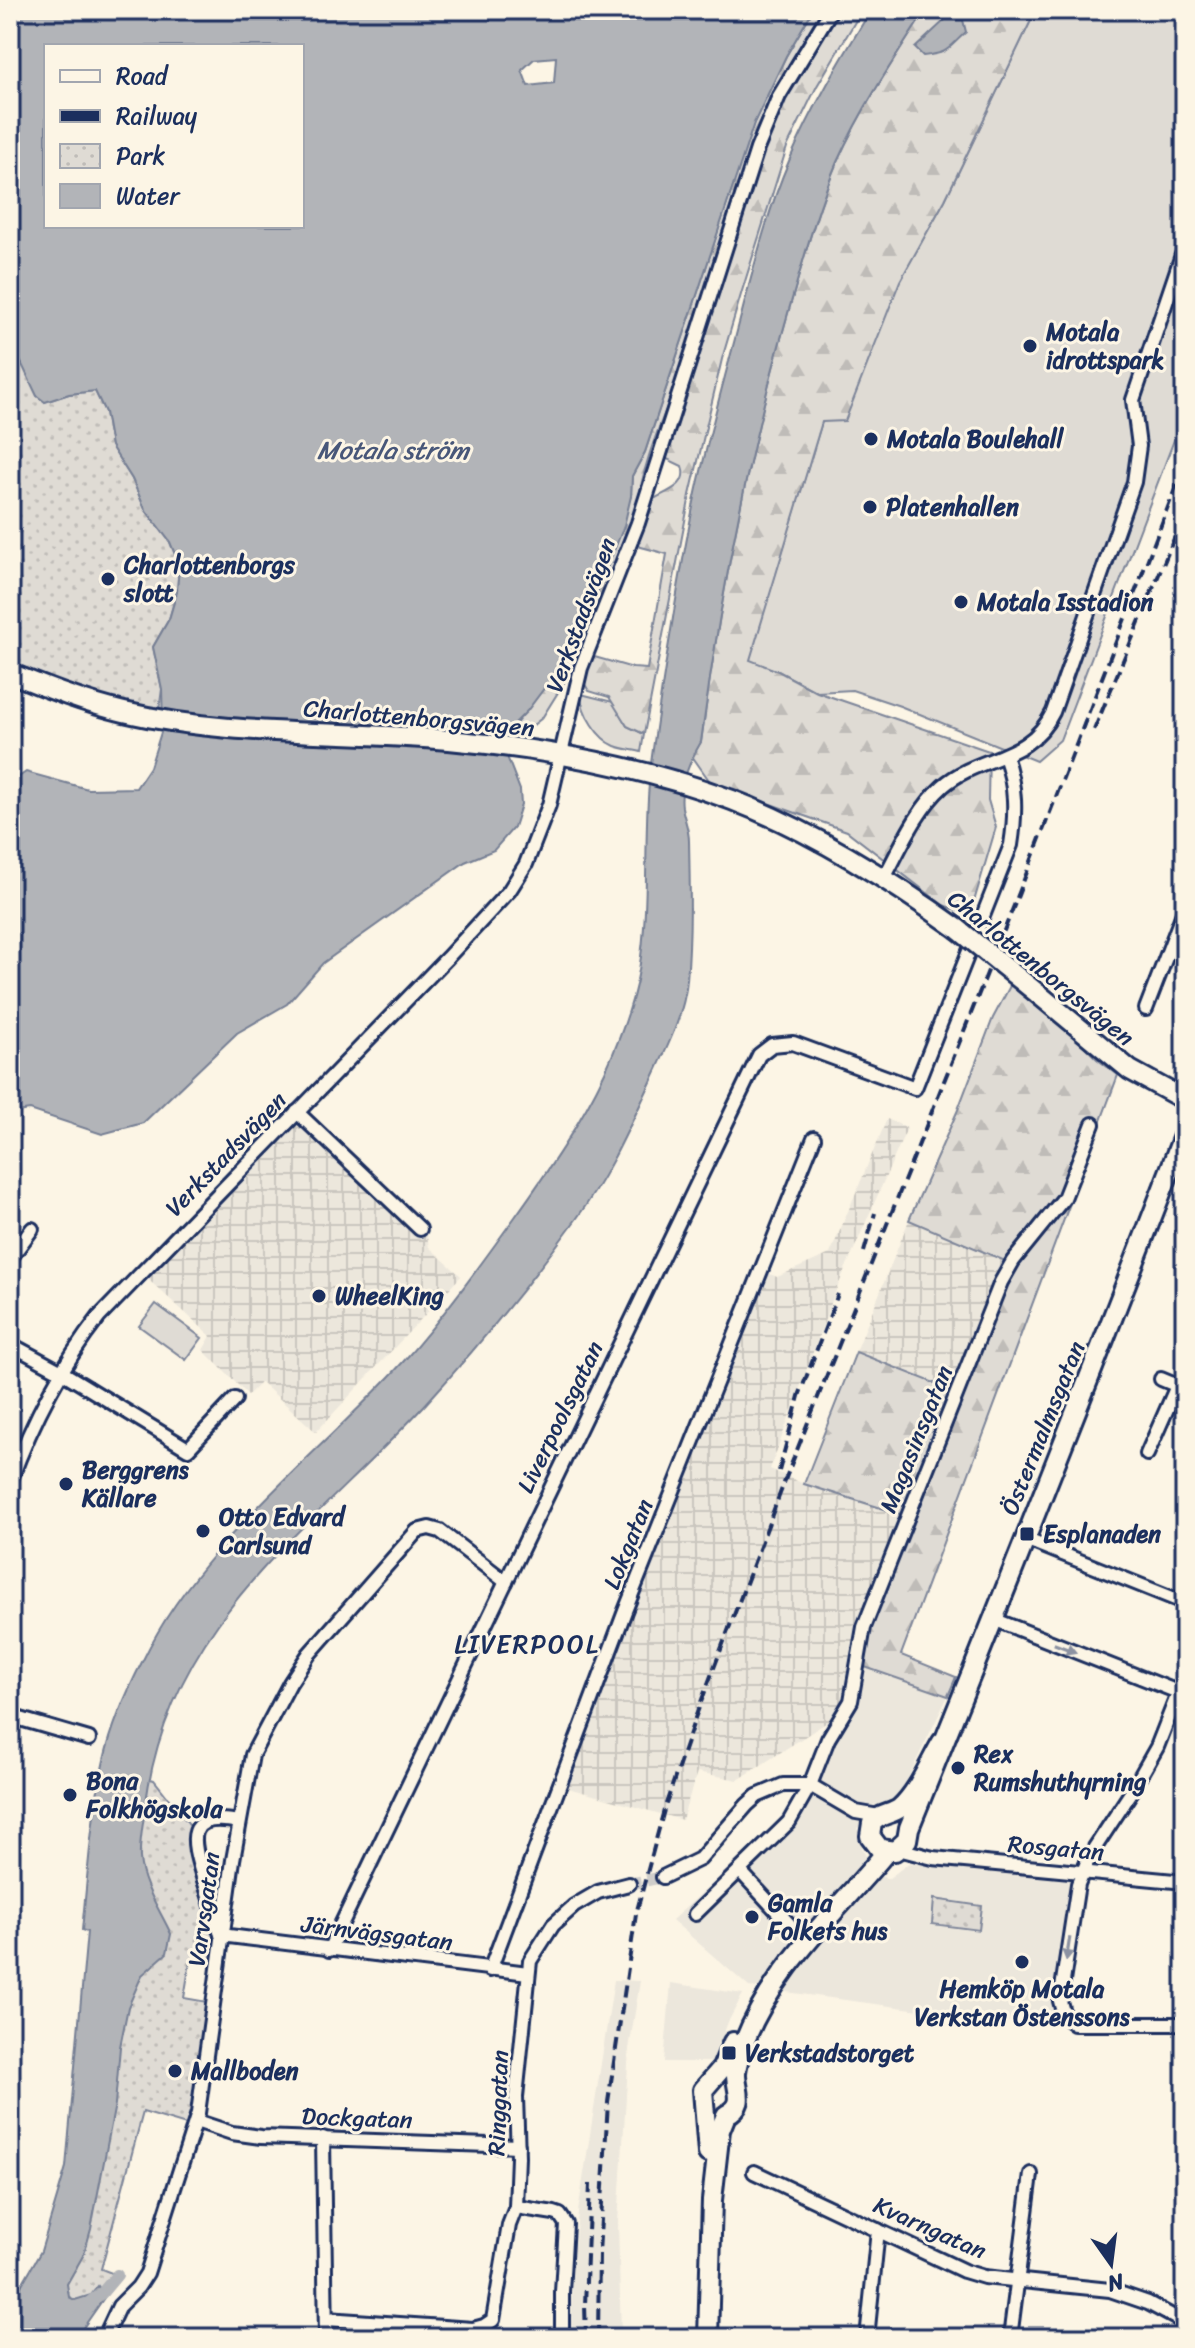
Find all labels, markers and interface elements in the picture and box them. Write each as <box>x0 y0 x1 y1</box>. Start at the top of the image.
legend <box>44 44 304 228</box>
text: Road <box>116 55 170 97</box>
text: Railway <box>116 95 198 137</box>
text: Park <box>116 135 165 177</box>
text: Water <box>116 175 181 217</box>
place label: Motala idrottspark <box>1045 311 1165 381</box>
marker: Motala idrottspark <box>1021 337 1039 355</box>
place label: Motala Boulehall <box>886 418 1065 460</box>
water label: Motala ström <box>317 427 471 473</box>
marker: Motala Boulehall <box>862 430 880 448</box>
place label: Platenhallen <box>886 486 1019 528</box>
marker: Platenhallen <box>861 498 879 516</box>
street label: Verkstadsvägen <box>534 532 628 698</box>
place label: Charlottenborgs slott <box>123 544 296 614</box>
marker: Charlottenborgs slott <box>99 570 117 588</box>
place label: Motala Isstadion <box>976 581 1154 623</box>
marker: Motala Isstadion <box>952 593 970 611</box>
street label: Charlottenborgsvägen <box>302 687 536 749</box>
street label: Charlottenborgsvägen <box>938 879 1144 1057</box>
street label: Verkstadsvägen <box>155 1081 297 1227</box>
place label: WheelKing <box>335 1275 444 1317</box>
marker: WheelKing <box>310 1287 328 1305</box>
street label: Liverpoolsgatan <box>505 1333 615 1500</box>
street label: Östermalmsgatan <box>989 1334 1097 1522</box>
street label: Magasinsgatan <box>867 1359 965 1519</box>
place label: Berggrens Källare <box>81 1449 190 1519</box>
marker: Berggrens Källare <box>57 1475 75 1493</box>
street label: Lokgatan <box>591 1492 665 1596</box>
place label: Otto Edvard Carlsund <box>218 1496 347 1566</box>
place label: Esplanaden <box>1043 1513 1161 1555</box>
marker: Otto Edvard Carlsund <box>194 1522 212 1540</box>
marker: Esplanaden <box>1018 1525 1036 1543</box>
district label: LIVERPOOL <box>454 1621 600 1667</box>
one-way arrow <box>1053 1642 1077 1655</box>
place label: Rex Rumshuthyrning <box>973 1733 1146 1803</box>
marker: Rex Rumshuthyrning <box>949 1759 967 1777</box>
place label: Bona Folkhögskola <box>85 1760 224 1830</box>
marker: Bona Folkhögskola <box>61 1786 79 1804</box>
street label: Rosgatan <box>1006 1823 1106 1873</box>
street label: Varvsgatan <box>175 1849 233 1969</box>
place label: Gamla Folkets hus <box>767 1882 889 1952</box>
street label: Järnvägsgatan <box>298 1903 455 1963</box>
marker: Gamla Folkets hus <box>743 1908 761 1926</box>
one-way arrow <box>1061 1936 1074 1961</box>
marker: Hemköp Motala Verkstan Östenssons <box>1013 1953 1031 1971</box>
place label: Hemköp Motala Verkstan Östenssons <box>914 1968 1131 2038</box>
place label: Verkstadstorget <box>745 2032 915 2074</box>
marker: Verkstadstorget <box>720 2044 738 2062</box>
street label: Ringgatan <box>475 2049 521 2157</box>
place label: Mallboden <box>190 2050 299 2092</box>
marker: Mallboden <box>166 2062 184 2080</box>
street label: Dockgatan <box>301 2095 413 2141</box>
street label: Kvarngatan <box>866 2184 994 2272</box>
north arrow <box>1071 2224 1151 2304</box>
text: N <box>1103 2262 1129 2304</box>

